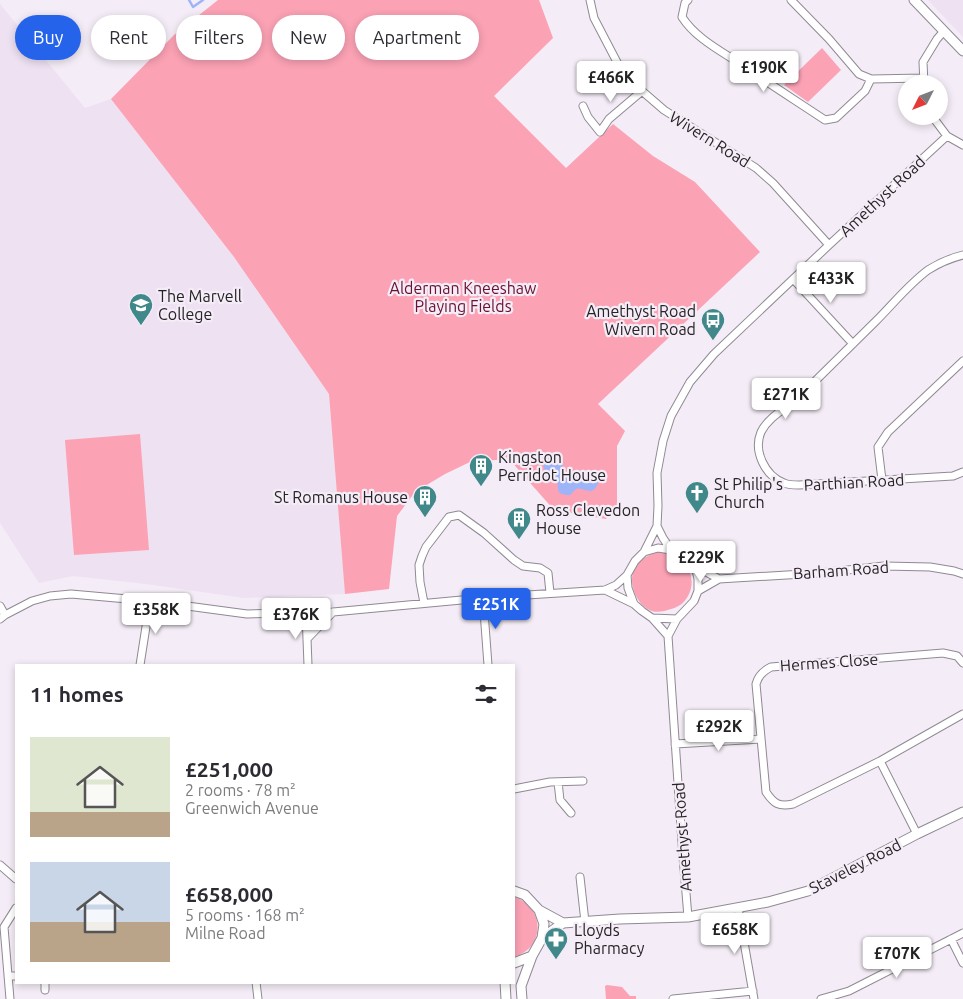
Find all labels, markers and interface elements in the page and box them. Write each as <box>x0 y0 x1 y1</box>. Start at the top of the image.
chip: Buy <box>15 15 81 60</box>
chip: Rent <box>91 15 166 60</box>
chip: Filters <box>176 15 262 60</box>
chip: New <box>272 15 345 60</box>
chip: Apartment <box>355 15 479 60</box>
pin: £190K <box>729 51 799 93</box>
text: £190K <box>741 58 787 76</box>
pin: £466K <box>576 61 646 103</box>
text: £466K <box>588 68 634 86</box>
north arrow <box>898 75 948 125</box>
map controls <box>898 75 948 125</box>
street label: Wivern Road <box>666 107 754 171</box>
street label: Amethyst Road <box>836 152 928 240</box>
pin: £433K <box>796 262 866 304</box>
text: £433K <box>808 269 854 287</box>
park label: Alderman Kneeshaw Playing Fields <box>390 279 537 315</box>
place label: The Marvell College <box>158 287 242 323</box>
school or university icon: The Marvell College <box>128 292 154 326</box>
place label: Amethyst Road Wivern Road <box>586 302 696 338</box>
bus stop icon: Amethyst Road Wivern Road <box>700 307 726 341</box>
pin: £271K <box>751 378 821 420</box>
text: £271K <box>763 385 809 403</box>
place label: Kingston Perridot House <box>498 448 606 484</box>
building icon: Kingston Perridot House <box>468 453 494 487</box>
street label: Parthian Road <box>803 470 905 494</box>
place label: St Philip's Church <box>714 475 783 511</box>
church icon: St Philip's Church <box>684 480 710 514</box>
building icon: St Romanus House <box>412 484 438 518</box>
place label: St Romanus House <box>274 488 408 506</box>
place label: Ross Clevedon House <box>536 501 640 537</box>
building icon: Ross Clevedon House <box>506 506 532 540</box>
pin: £229K <box>666 540 736 583</box>
text: £229K <box>678 548 724 566</box>
street label: Barham Road <box>792 558 890 582</box>
pin: £251K <box>461 588 531 630</box>
pin: £358K <box>121 592 191 635</box>
text: £251K <box>473 595 519 613</box>
pin: £376K <box>261 598 331 640</box>
text: £358K <box>133 600 179 618</box>
text: £376K <box>273 605 319 623</box>
street label: Hermes Close <box>779 650 879 674</box>
icon: filters <box>472 680 500 708</box>
text: 11 homes <box>30 682 124 706</box>
pin: £292K <box>684 710 754 752</box>
text: £292K <box>696 717 742 735</box>
icon: home <box>70 757 130 817</box>
text: £251,000 <box>185 757 273 781</box>
text: 2 rooms · 78 m² <box>185 781 296 799</box>
street label: Amethyst Road <box>669 782 695 892</box>
text: Greenwich Avenue <box>185 799 319 817</box>
street label: Staveley Road <box>806 835 904 897</box>
icon: home <box>70 882 130 942</box>
text: £658,000 <box>185 882 273 906</box>
text: 5 rooms · 168 m² <box>185 906 305 924</box>
pin: £658K <box>700 912 770 955</box>
text: £658K <box>712 920 758 938</box>
place label: Lloyds Pharmacy <box>574 921 645 957</box>
text: Milne Road <box>185 924 266 942</box>
pharmacy icon: Lloyds Pharmacy <box>543 926 569 960</box>
pin: £707K <box>862 936 932 979</box>
text: £707K <box>874 944 920 962</box>

